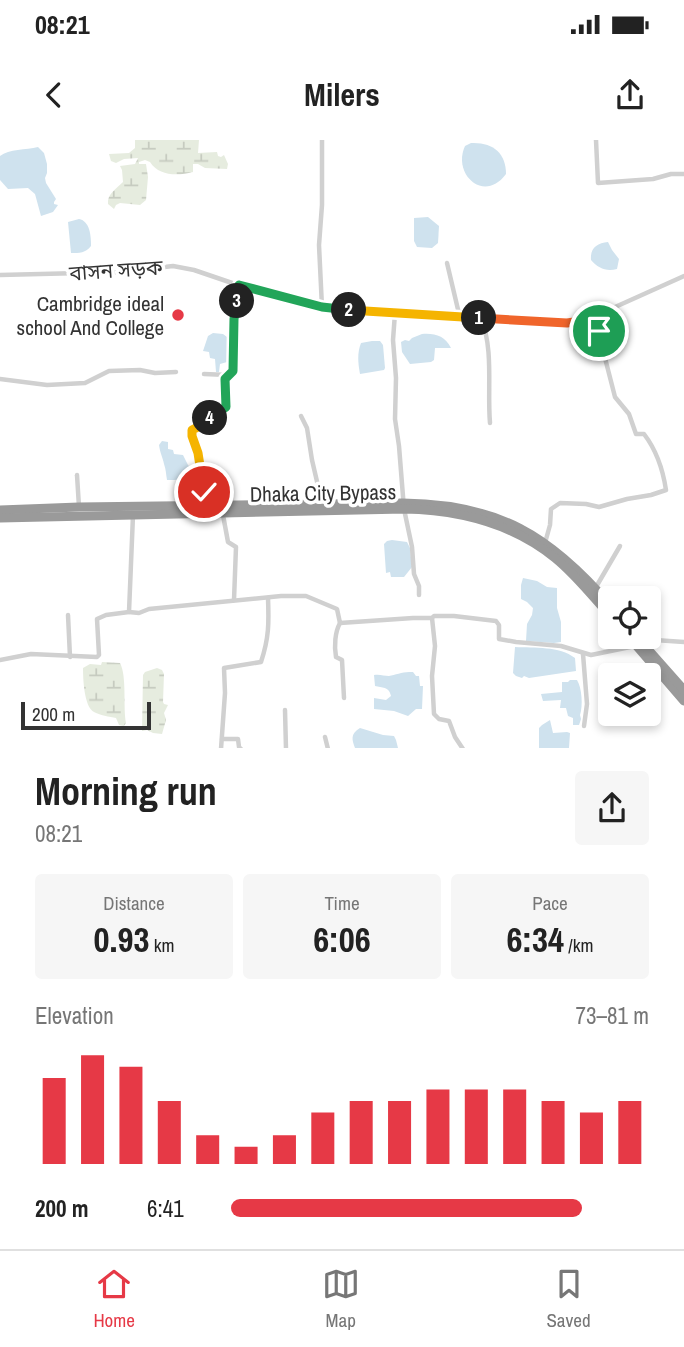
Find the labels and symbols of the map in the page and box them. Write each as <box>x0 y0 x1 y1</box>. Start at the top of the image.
street label: বাসন সড়ক <box>67 252 165 288</box>
pin: 3 <box>219 284 254 318</box>
place label: Cambridge ideal school And College <box>17 289 164 342</box>
pin: 2 <box>332 292 366 328</box>
pin: 1 <box>462 300 496 336</box>
pin <box>569 301 629 361</box>
marker: Cambridge ideal school And College <box>170 307 186 323</box>
pin: 4 <box>192 400 228 436</box>
pin <box>174 462 234 522</box>
street label: Dhaka City Bypass <box>250 477 396 509</box>
scale bar <box>21 699 150 731</box>

